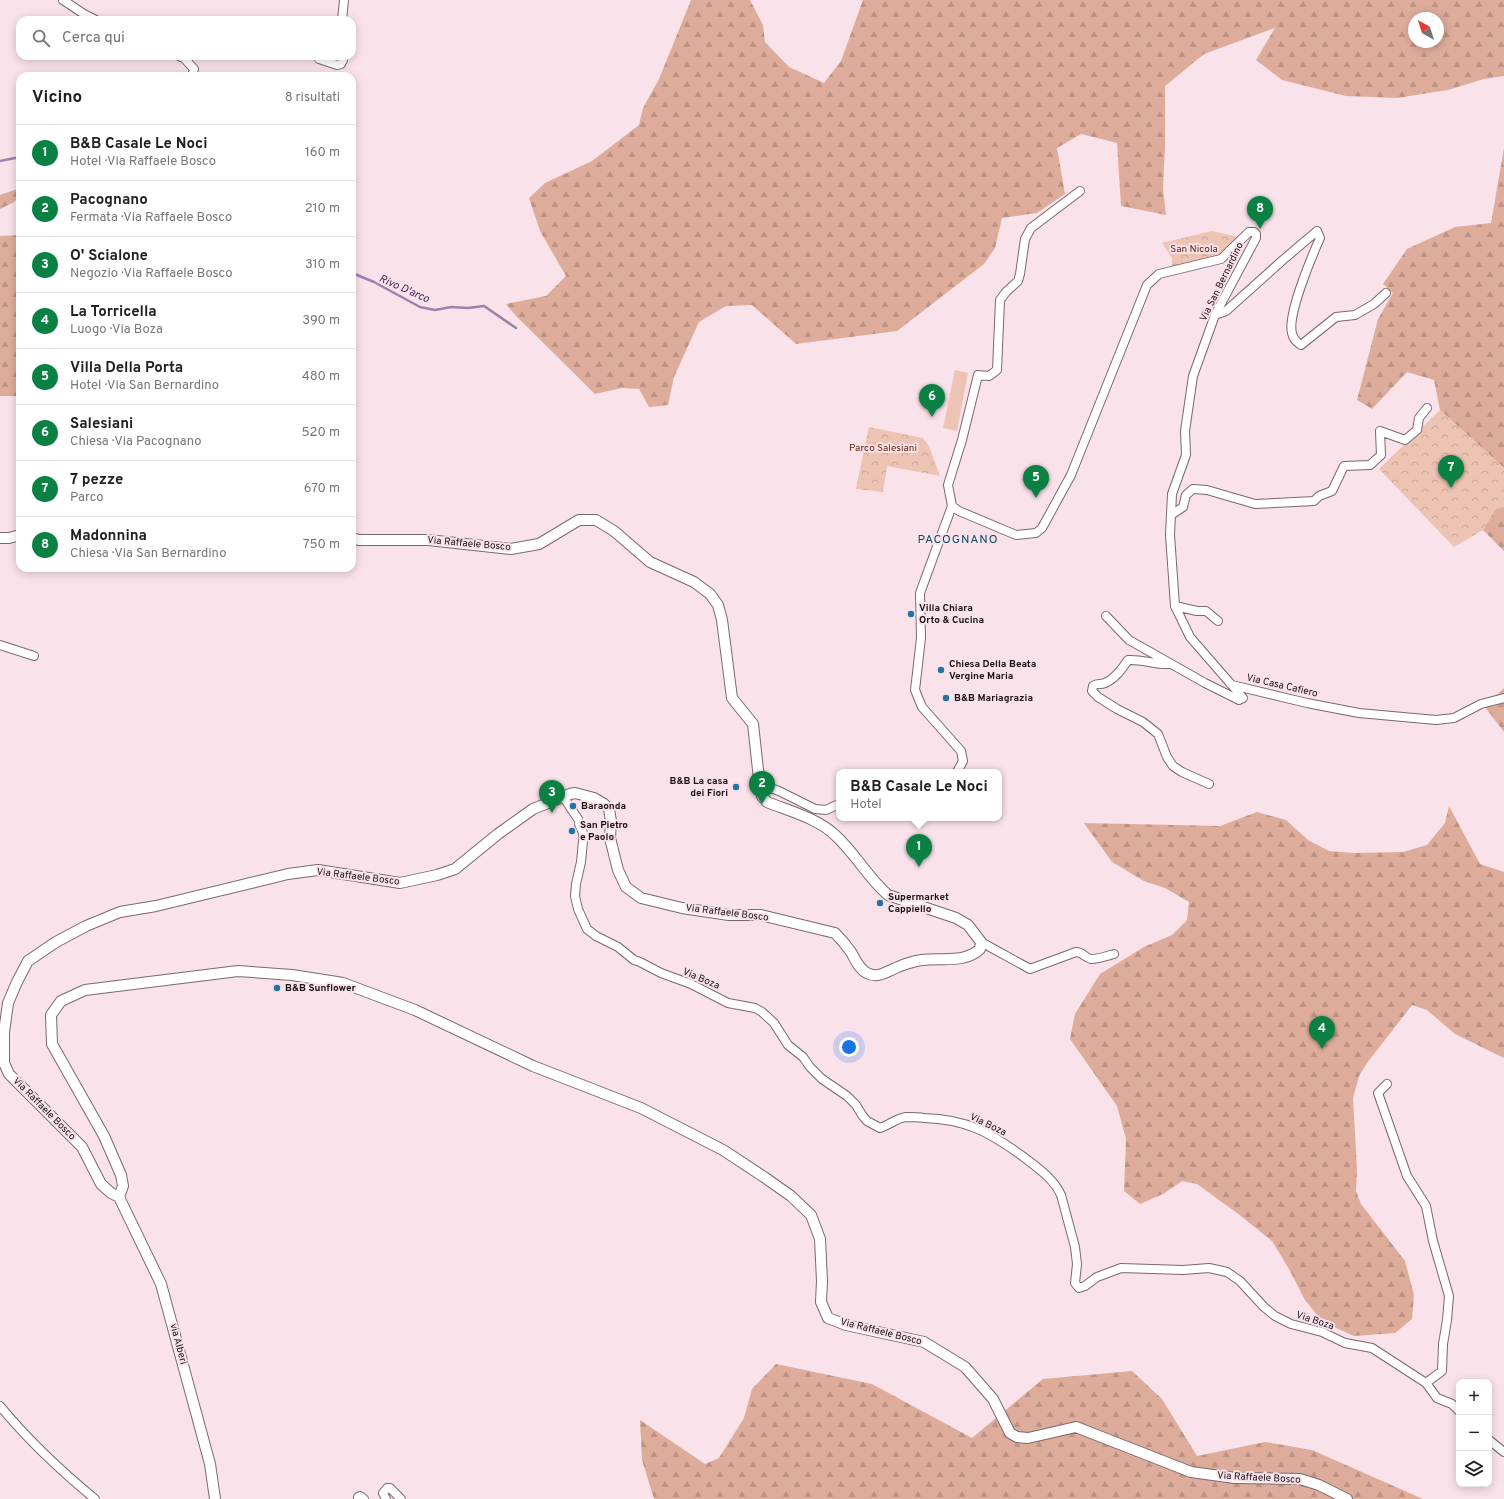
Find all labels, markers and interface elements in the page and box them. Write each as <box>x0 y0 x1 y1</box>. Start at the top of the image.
north arrow <box>1408 12 1444 48</box>
search box <box>16 16 356 60</box>
icon: search <box>30 27 52 49</box>
text: Cerca qui <box>62 29 125 48</box>
text: Vicino <box>32 87 82 109</box>
text: 8 risultati <box>285 90 340 106</box>
text: B&B Casale Le Noci <box>70 135 207 154</box>
text: 1 <box>42 145 48 161</box>
text: 160 m <box>305 145 340 161</box>
text: Hotel · Via Raffaele Bosco <box>70 154 216 170</box>
text: Pacognano <box>70 191 148 210</box>
pin: 8 <box>1247 196 1273 229</box>
text: 2 <box>41 201 49 217</box>
text: 210 m <box>305 201 340 217</box>
text: Fermata · Via Raffaele Bosco <box>70 210 232 226</box>
street label: Via San Bernardino <box>1197 240 1247 324</box>
park label: San Nicola <box>1170 243 1218 256</box>
text: O' Scialone <box>70 247 148 266</box>
text: 3 <box>41 257 49 273</box>
text: 310 m <box>305 257 340 273</box>
text: Negozio · Via Raffaele Bosco <box>70 266 232 282</box>
water label: Rivo D'arco <box>377 272 432 306</box>
text: La Torricella <box>70 303 157 322</box>
text: 4 <box>41 313 49 329</box>
text: 390 m <box>302 313 340 329</box>
text: Luogo · Via Boza <box>70 322 163 338</box>
text: Villa Della Porta <box>70 359 183 378</box>
text: 5 <box>41 369 49 385</box>
text: 480 m <box>302 369 340 385</box>
text: Hotel · Via San Bernardino <box>70 378 219 394</box>
pin: 6 <box>919 384 945 417</box>
text: Salesiani <box>70 415 133 434</box>
text: 6 <box>41 425 49 441</box>
text: 520 m <box>302 425 340 441</box>
text: Chiesa · Via Pacognano <box>70 434 202 450</box>
park label: Parco Salesiani <box>849 442 917 455</box>
pin: 7 <box>1438 455 1464 488</box>
pin: 5 <box>1023 465 1049 498</box>
text: 7 pezze <box>70 471 123 490</box>
text: 7 <box>42 481 48 497</box>
text: 670 m <box>304 481 340 497</box>
text: Parco <box>70 490 104 506</box>
text: Madonnina <box>70 527 147 546</box>
district label: PACOGNANO <box>918 532 998 548</box>
street label: Via Raffaele Bosco <box>427 534 512 554</box>
text: 8 <box>41 537 49 553</box>
text: 750 m <box>303 537 340 553</box>
text: Chiesa · Via San Bernardino <box>70 546 226 562</box>
place label: Villa Chiara Orto & Cucina <box>919 602 984 627</box>
marker: Villa Chiara Orto & Cucina <box>906 609 916 619</box>
place label: Chiesa Della Beata Vergine Maria <box>949 658 1036 683</box>
marker: Chiesa Della Beata Vergine Maria <box>936 665 946 675</box>
street label: Via Casa Cafiero <box>1245 671 1319 701</box>
place label: B&B Mariagrazia <box>954 692 1033 705</box>
marker: B&B Mariagrazia <box>941 693 951 703</box>
popup <box>836 769 1002 821</box>
pin: 2 <box>749 771 775 804</box>
place label: B&B La casa dei Fiori <box>670 775 728 800</box>
text: B&B Casale Le Noci <box>850 778 988 797</box>
pin: 3 <box>539 780 565 813</box>
marker: B&B La casa dei Fiori <box>731 782 741 792</box>
text: Hotel <box>850 797 882 813</box>
place label: Baraonda <box>581 800 626 813</box>
marker: Baraonda <box>568 801 578 811</box>
place label: San Pietro e Paolo <box>580 819 628 844</box>
marker: San Pietro e Paolo <box>567 826 577 836</box>
pin: 1 <box>906 834 932 867</box>
street label: Via Raffaele Bosco <box>316 865 401 889</box>
place label: Supermarket Cappiello <box>888 891 949 916</box>
marker: Supermarket Cappiello <box>875 898 885 908</box>
street label: Via Raffaele Bosco <box>685 901 770 925</box>
street label: Via Boza <box>680 965 722 993</box>
place label: B&B Sunflower <box>285 982 357 995</box>
marker: B&B Sunflower <box>272 983 282 993</box>
pin: 4 <box>1309 1016 1335 1049</box>
your location <box>839 1037 859 1057</box>
street label: Via Raffaele Bosco <box>10 1075 78 1143</box>
street label: Via Boza <box>968 1111 1008 1139</box>
street label: Via Boza <box>1294 1309 1336 1333</box>
street label: Via Raffaele Bosco <box>839 1316 924 1349</box>
street label: via Alberi <box>166 1322 190 1366</box>
map controls <box>1456 1379 1492 1487</box>
button: + <box>1456 1379 1492 1415</box>
button: − <box>1456 1415 1492 1451</box>
button: layers <box>1456 1451 1492 1487</box>
street label: Via Raffaele Bosco <box>1217 1469 1302 1487</box>

